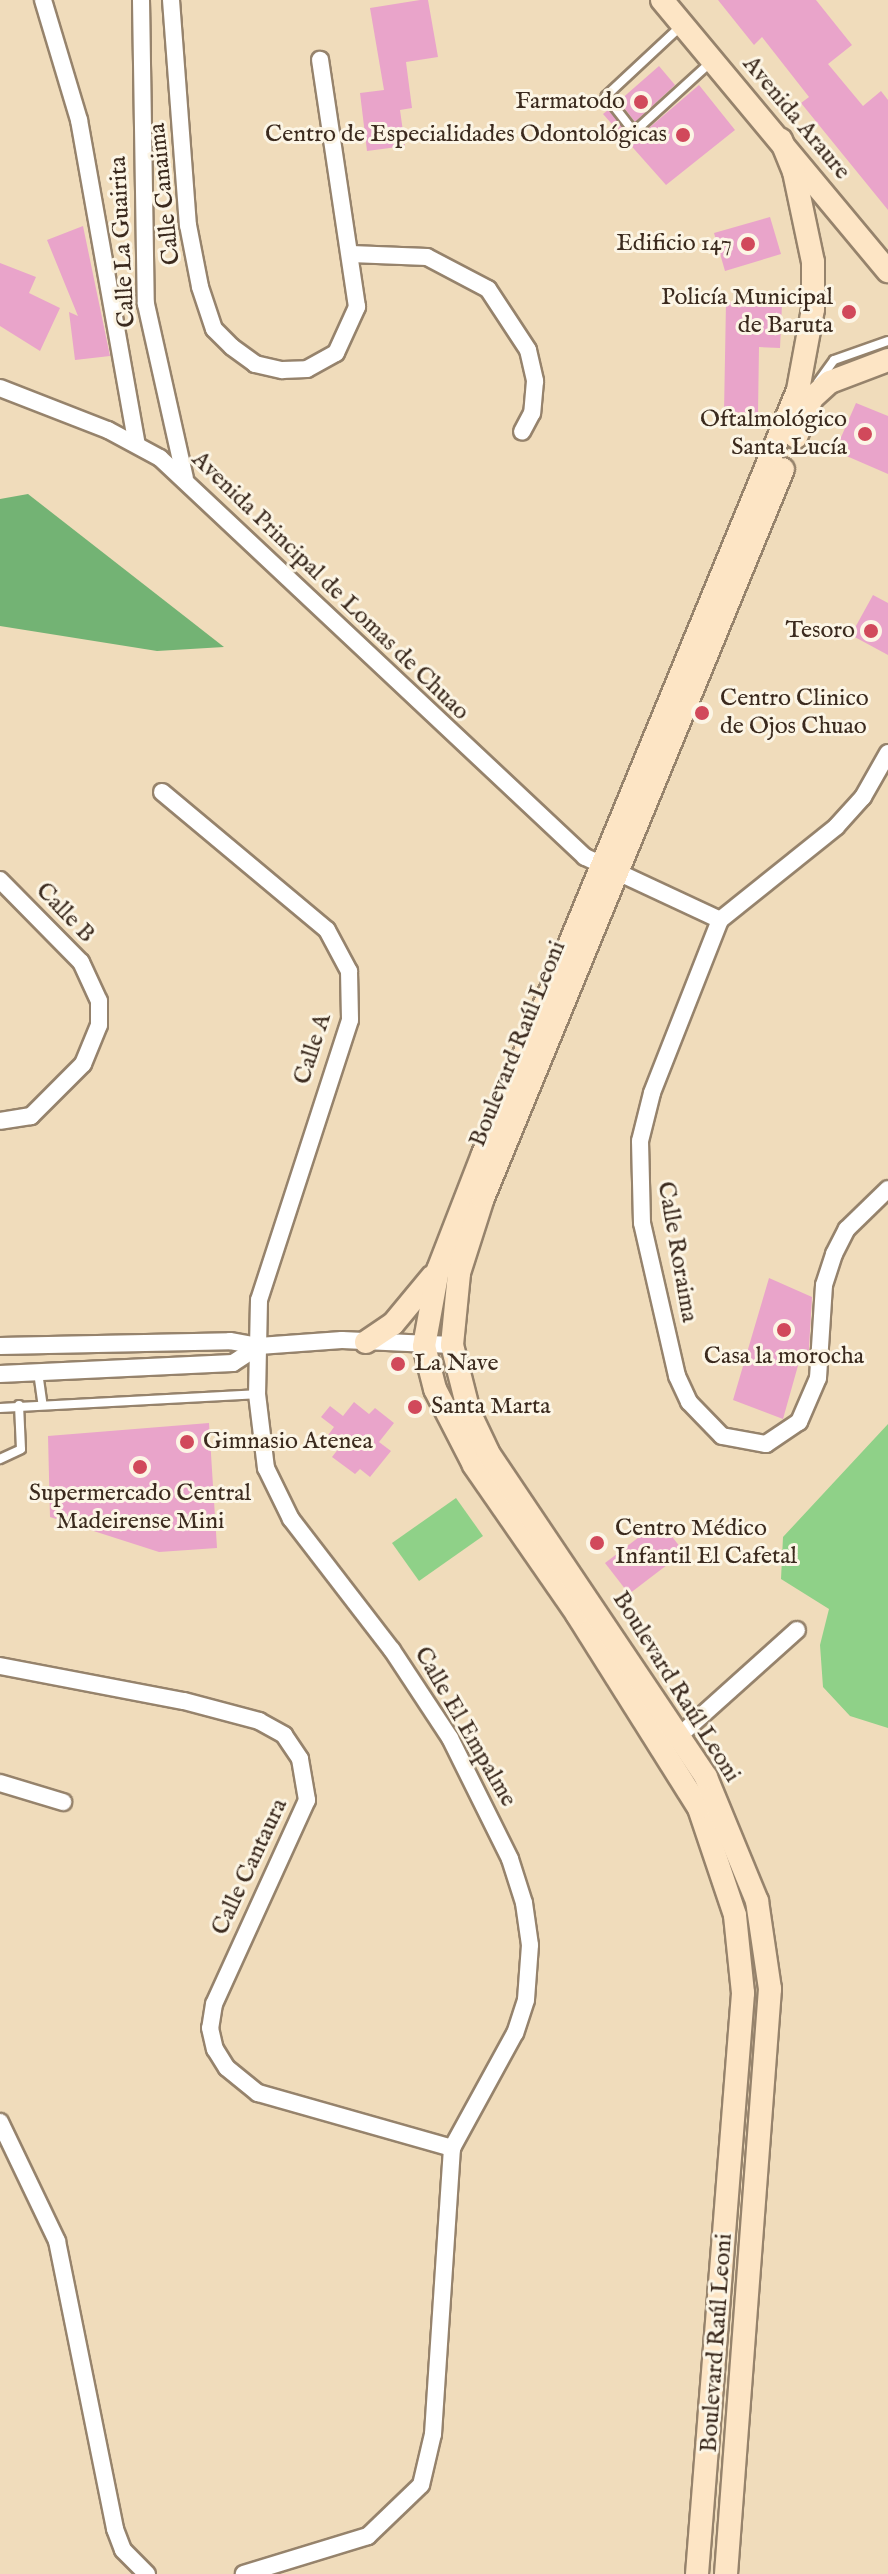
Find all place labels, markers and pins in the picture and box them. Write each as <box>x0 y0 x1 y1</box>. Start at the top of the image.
place label: Farmatodo <box>515 88 625 116</box>
marker: Farmatodo <box>632 93 650 111</box>
place label: Centro de Especialidades Odontológicas <box>265 121 667 149</box>
marker: Centro de Especialidades Odontológicas <box>674 126 692 144</box>
place label: Edificio 147 <box>616 230 732 258</box>
marker: Edificio 147 <box>739 235 757 253</box>
place label: Policía Municipal de Baruta <box>661 284 833 340</box>
marker: Policía Municipal de Baruta <box>840 303 858 321</box>
place label: Oftalmológico Santa Lucía <box>700 406 847 462</box>
marker: Oftalmológico Santa Lucía <box>854 423 876 445</box>
place label: Tesoro <box>786 617 855 645</box>
marker: Tesoro <box>862 622 880 640</box>
place label: Centro Clinico de Ojos Chuao <box>720 685 869 741</box>
marker: Centro Clinico de Ojos Chuao <box>691 702 713 724</box>
marker: Casa la morocha <box>775 1321 793 1339</box>
place label: Casa la morocha <box>704 1343 864 1371</box>
place label: La Nave <box>414 1350 498 1378</box>
marker: La Nave <box>389 1355 407 1373</box>
place label: Santa Marta <box>431 1393 551 1421</box>
marker: Santa Marta <box>406 1398 424 1416</box>
place label: Gimnasio Atenea <box>203 1428 373 1456</box>
marker: Gimnasio Atenea <box>178 1433 196 1451</box>
marker: Supermercado Central Madeirense Mini <box>131 1458 149 1476</box>
place label: Supermercado Central Madeirense Mini <box>29 1480 251 1536</box>
place label: Centro Médico Infantil El Cafetal <box>615 1515 797 1571</box>
marker: Centro Médico Infantil El Cafetal <box>586 1532 608 1554</box>

